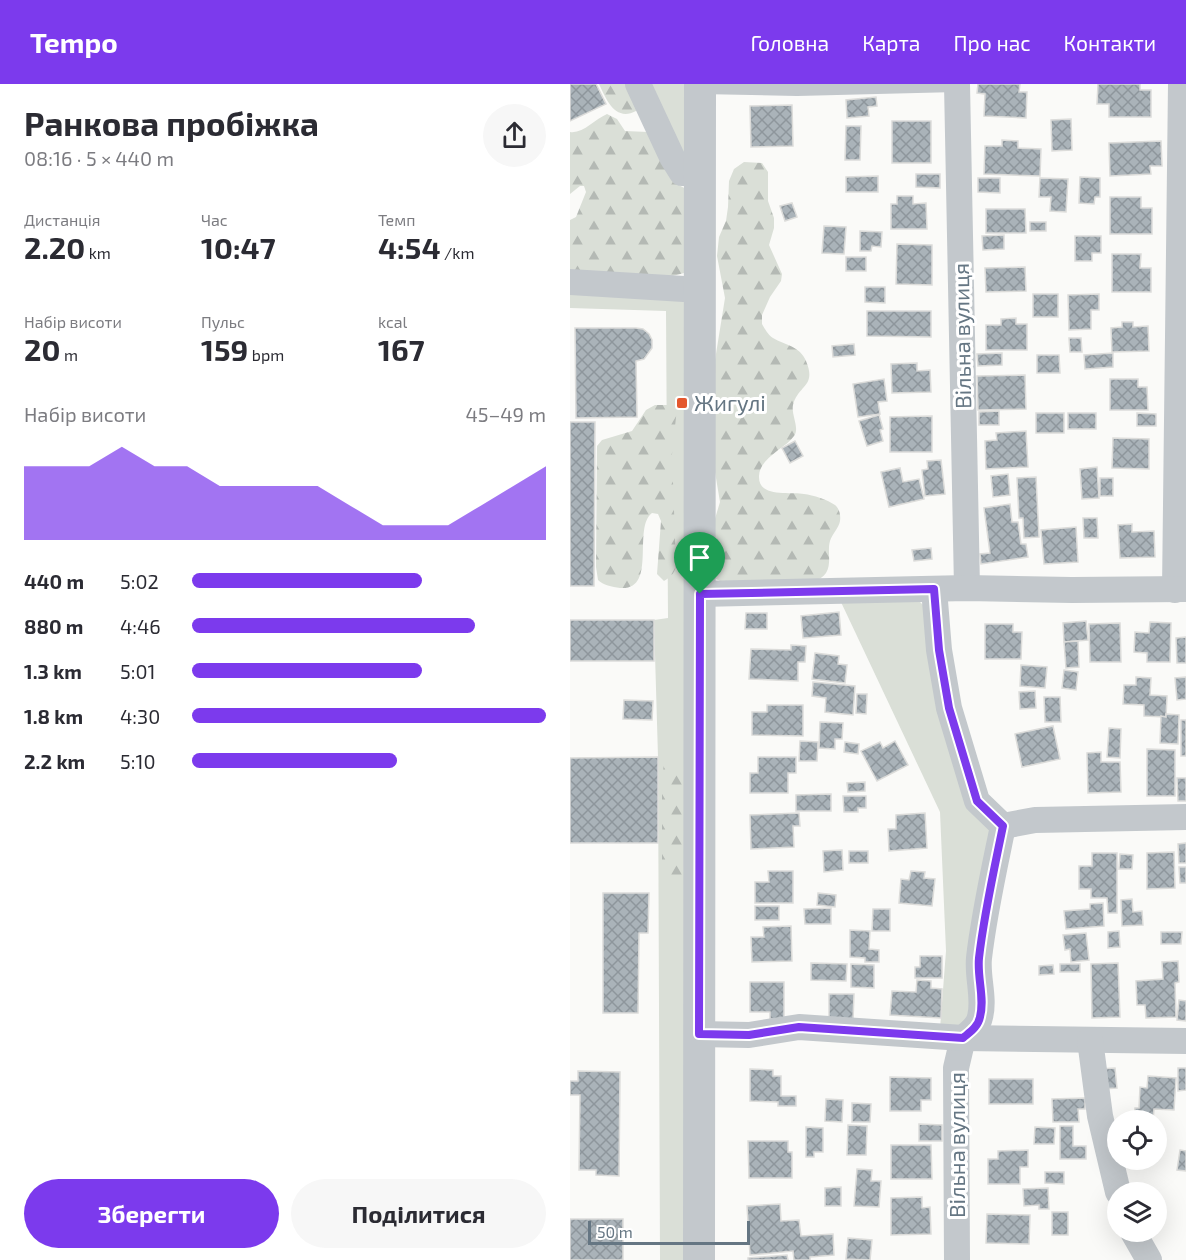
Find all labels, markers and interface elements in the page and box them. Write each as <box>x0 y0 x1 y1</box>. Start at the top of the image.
text: Tempo <box>30 25 118 59</box>
text: Головна <box>750 30 829 55</box>
text: Карта <box>862 30 920 55</box>
text: Про нас <box>953 30 1031 55</box>
text: Контакти <box>1064 30 1156 55</box>
text: Ранкова пробіжка <box>24 103 319 143</box>
button: share <box>483 104 546 167</box>
text: 08:16 · 5 × 440 m <box>24 146 174 170</box>
text: Дистанція <box>24 210 101 229</box>
text: Час <box>201 210 228 229</box>
text: Темп <box>378 210 415 229</box>
text: 2.20 <box>24 229 85 265</box>
text: 10:47 <box>201 229 276 265</box>
text: 4:54 <box>378 229 441 265</box>
text: km <box>85 243 111 262</box>
text: /km <box>441 243 475 262</box>
street label: Вільна вулиця <box>947 263 976 409</box>
text: Набір висоти <box>24 312 122 331</box>
text: Пульс <box>201 312 245 331</box>
text: kcal <box>378 312 407 331</box>
text: 20 <box>24 331 60 367</box>
text: 159 <box>201 331 248 367</box>
text: 167 <box>378 331 425 367</box>
text: m <box>60 345 78 364</box>
text: bpm <box>248 345 284 364</box>
place label: Жигулі <box>694 389 766 416</box>
marker: Жигулі <box>675 396 689 410</box>
text: Набір висоти <box>24 402 146 426</box>
text: 45–49 m <box>465 402 546 426</box>
pin <box>674 532 725 594</box>
icon: arrive <box>683 541 716 574</box>
text: 440 m <box>24 569 84 593</box>
text: 5:02 <box>120 569 159 593</box>
text: 880 m <box>24 614 83 638</box>
text: 4:46 <box>120 614 161 638</box>
text: 1.3 km <box>24 659 82 683</box>
text: 5:01 <box>120 659 155 683</box>
text: 1.8 km <box>24 704 83 728</box>
text: 4:30 <box>120 704 160 728</box>
text: 2.2 km <box>24 749 85 773</box>
text: 5:10 <box>120 749 155 773</box>
street label: Вільна вулиця <box>943 1072 970 1218</box>
map controls <box>1107 1110 1167 1242</box>
button: locate <box>1107 1110 1167 1170</box>
button: Зберегти <box>24 1179 279 1248</box>
button: Поділитися <box>291 1179 546 1248</box>
button: layers <box>1107 1182 1167 1242</box>
scale bar <box>588 1218 750 1246</box>
text: 50 m <box>597 1222 633 1241</box>

